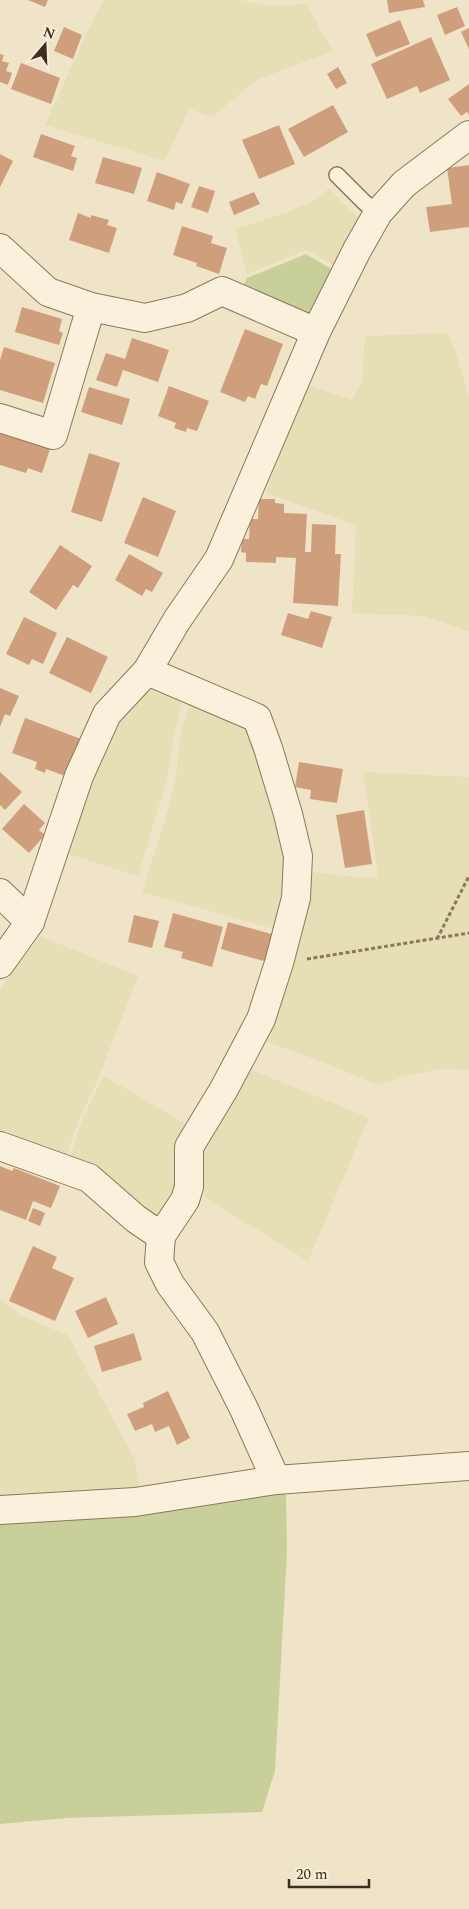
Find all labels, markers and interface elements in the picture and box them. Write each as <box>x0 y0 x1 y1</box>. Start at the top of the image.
north arrow <box>20 20 70 70</box>
text: N <box>40 21 58 45</box>
scale bar <box>289 1856 369 1888</box>
text: 20 m <box>296 1863 328 1886</box>

